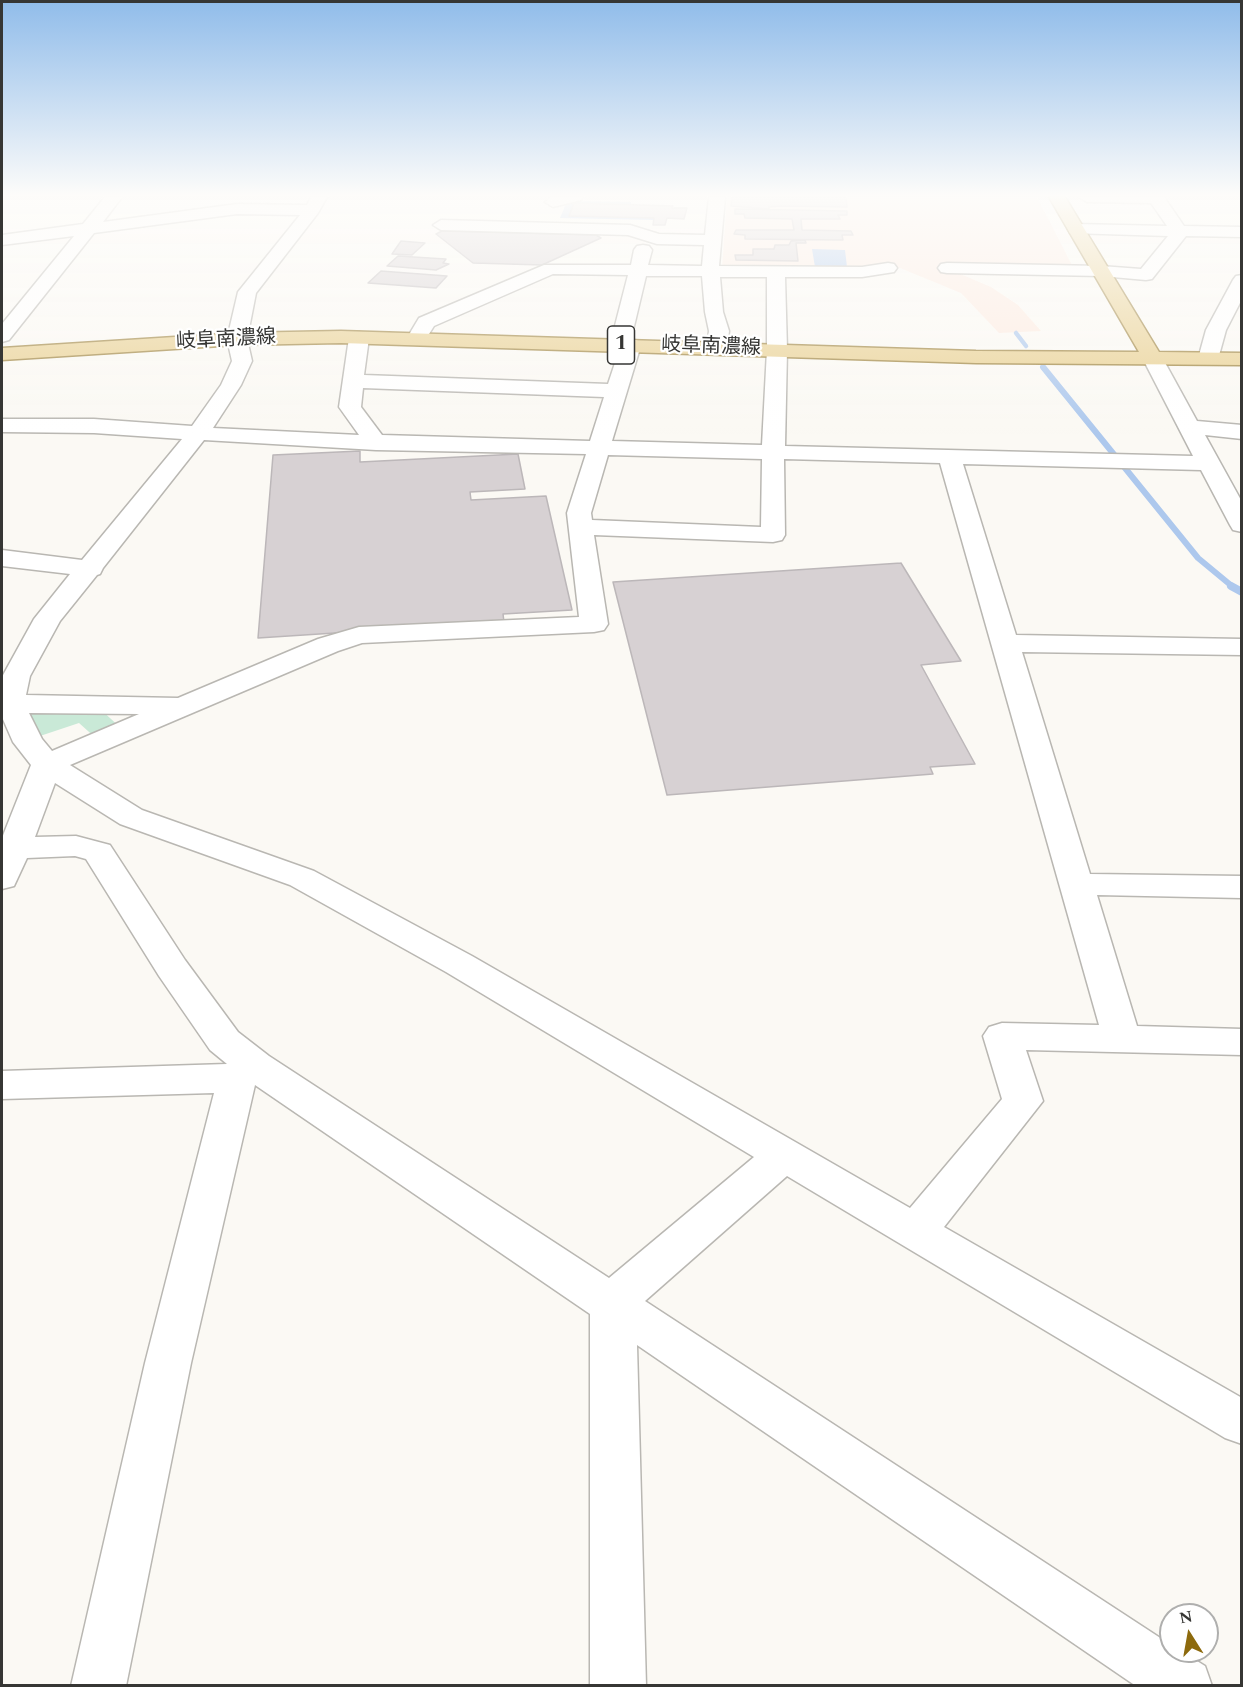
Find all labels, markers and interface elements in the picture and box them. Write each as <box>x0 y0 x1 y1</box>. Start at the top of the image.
street label: 岐阜南濃線 <box>175 326 277 356</box>
road number: 1 <box>608 326 634 364</box>
street label: 岐阜南濃線 <box>661 334 761 362</box>
north arrow <box>1159 1603 1219 1663</box>
text: N <box>1177 1604 1195 1630</box>

